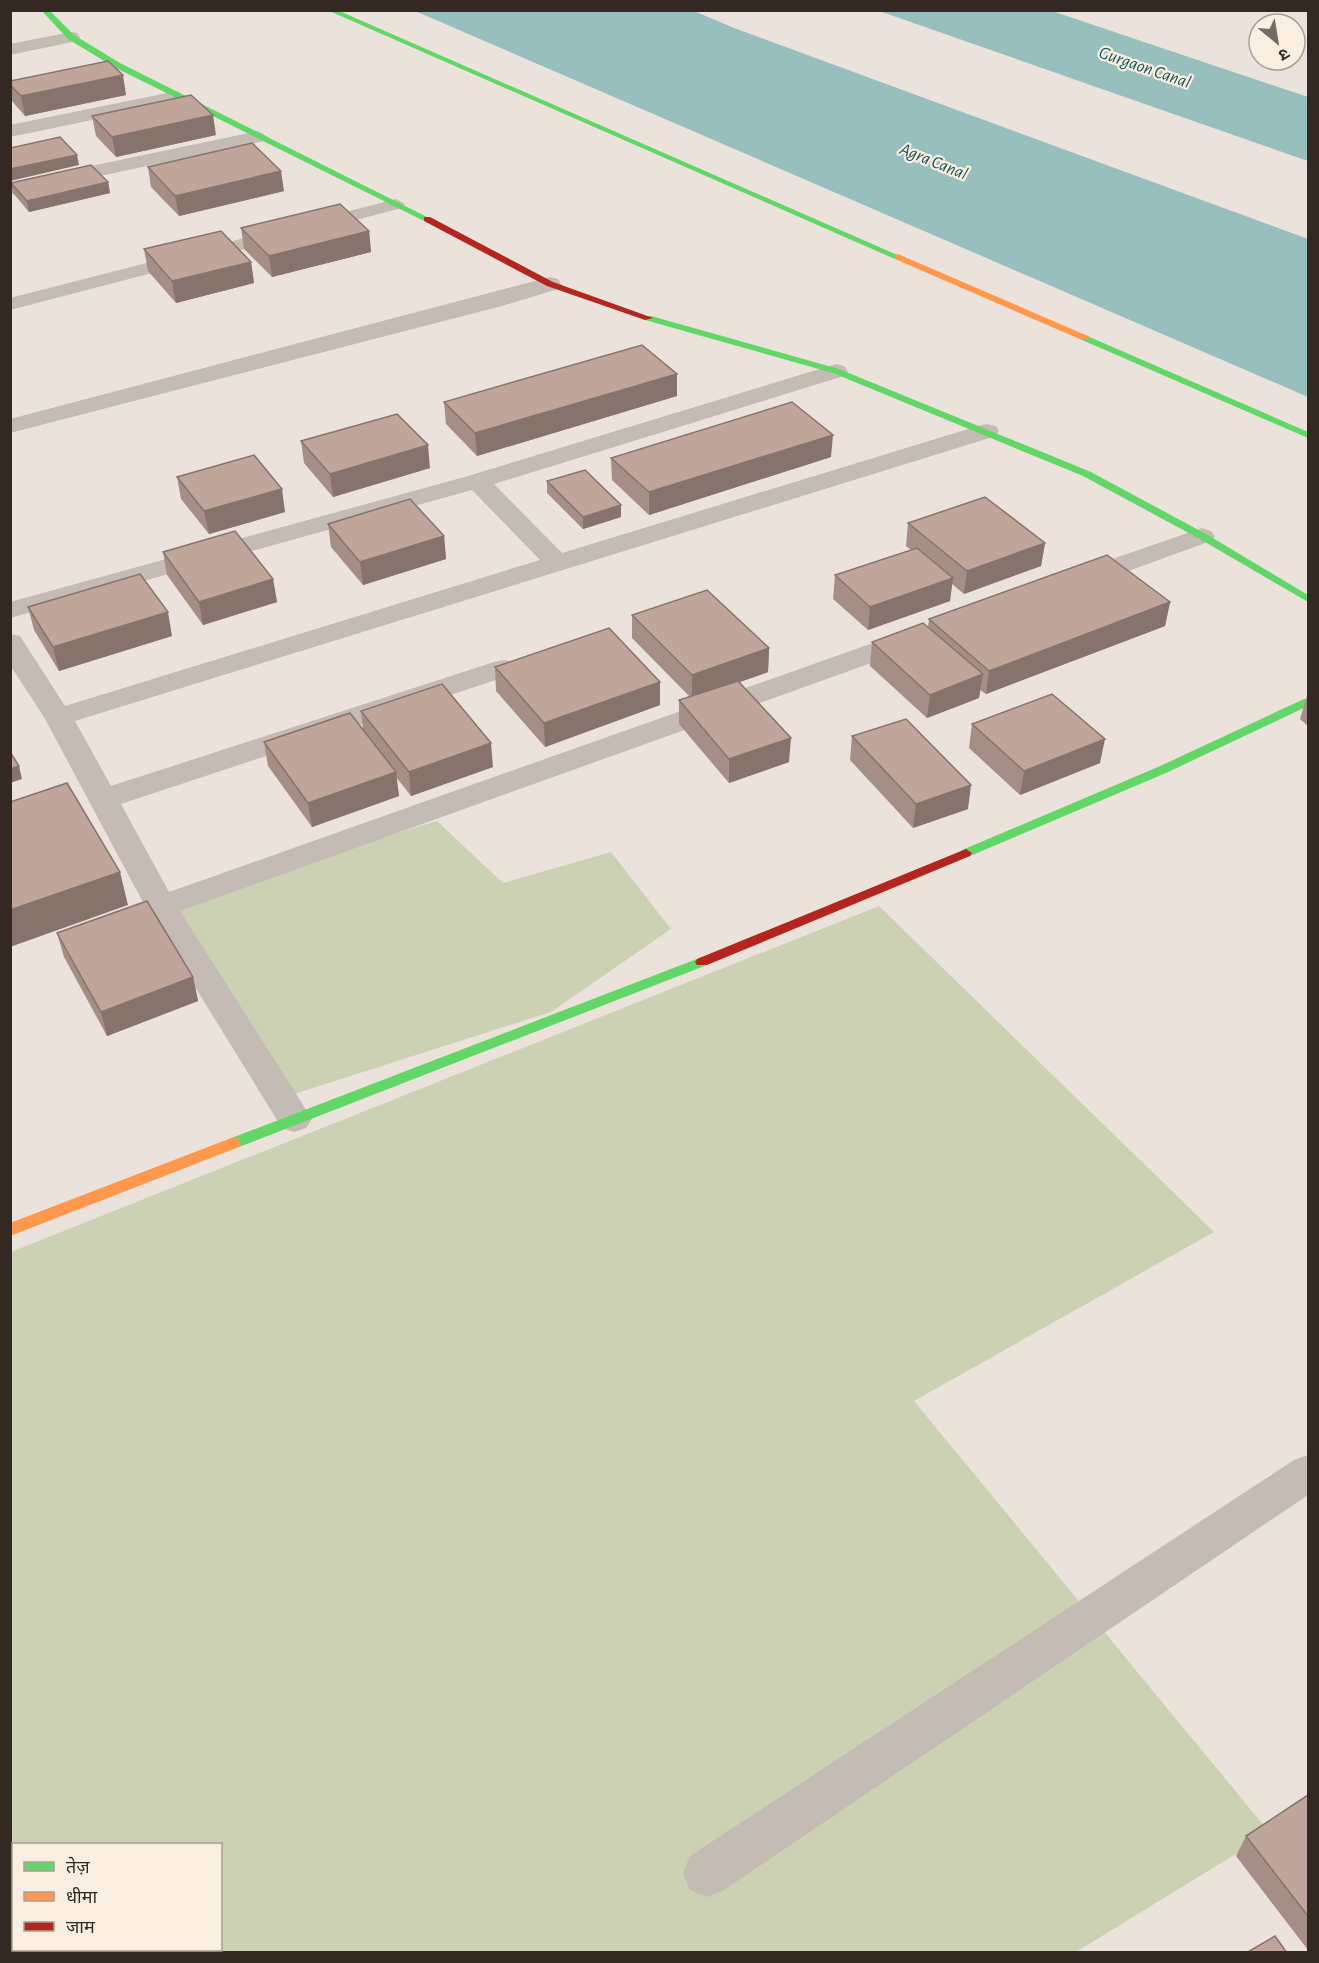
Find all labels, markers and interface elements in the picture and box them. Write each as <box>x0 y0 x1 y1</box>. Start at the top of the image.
north arrow <box>1247 12 1307 72</box>
water label: Gurgaon Canal <box>1096 44 1193 92</box>
text: उ <box>1275 45 1292 64</box>
water label: Agra Canal <box>896 140 970 184</box>
legend <box>12 1843 222 1951</box>
text: तेज़ <box>66 1856 90 1877</box>
text: धीमा <box>66 1887 97 1907</box>
text: जाम <box>66 1919 96 1937</box>

